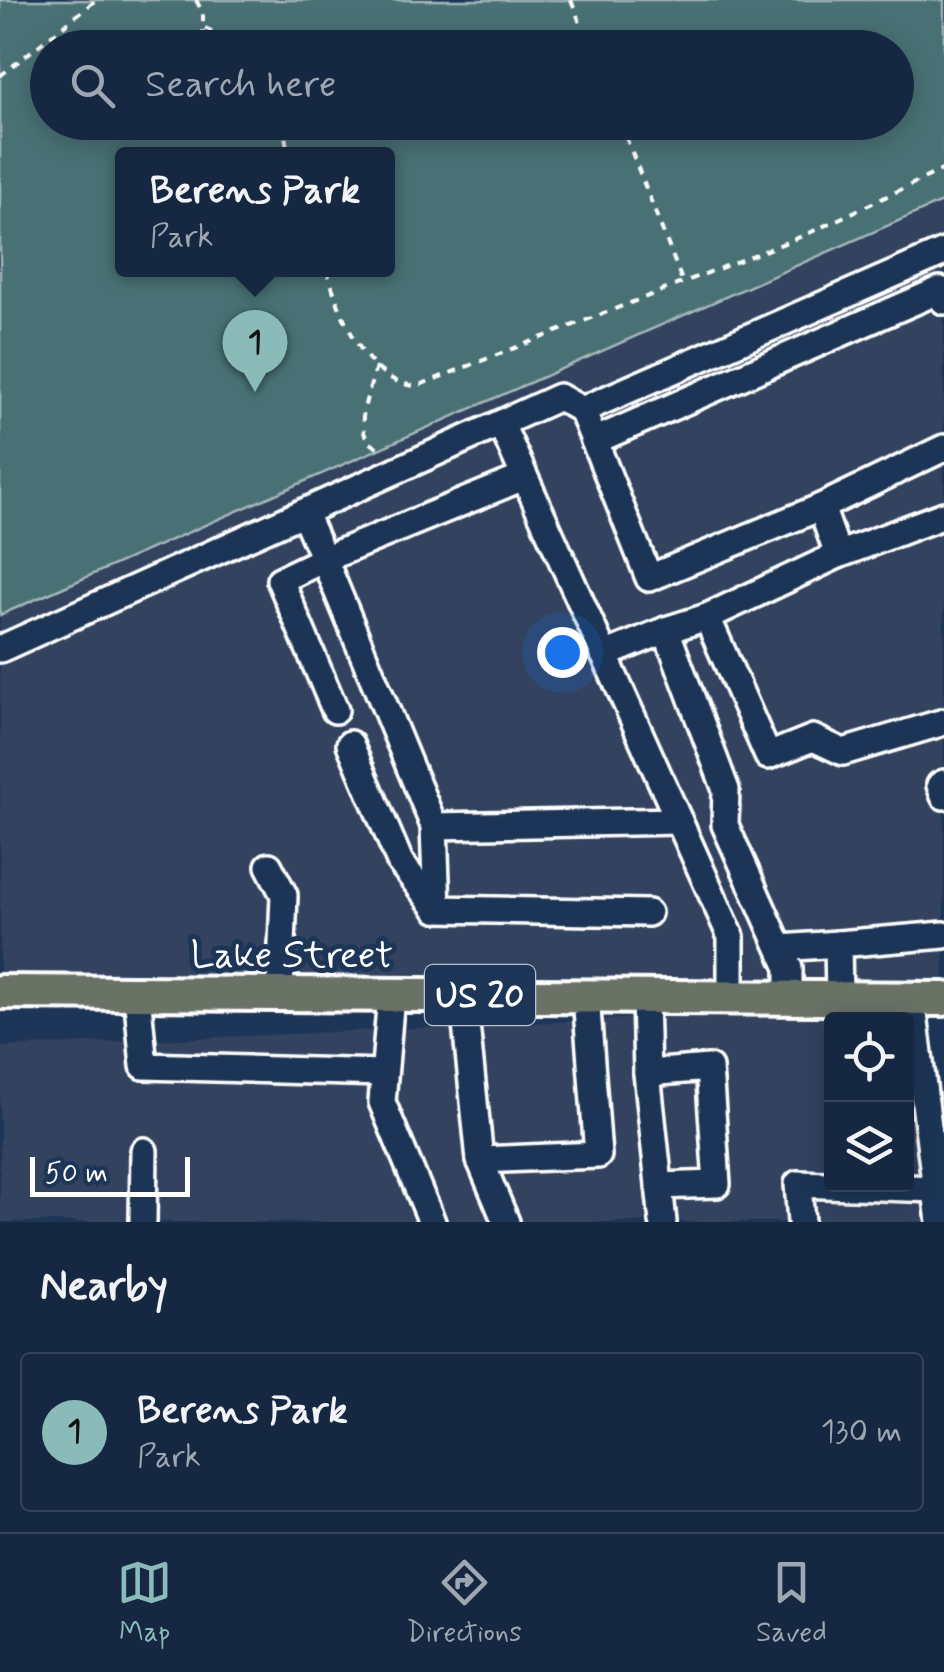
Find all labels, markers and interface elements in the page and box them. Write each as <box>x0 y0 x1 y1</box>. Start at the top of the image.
search box <box>30 30 914 140</box>
icon: search <box>65 58 120 113</box>
text: Search here <box>145 61 336 110</box>
popup <box>115 147 395 277</box>
text: Berens Park <box>150 167 360 216</box>
text: Park <box>150 216 213 258</box>
pin: 1 <box>222 310 288 392</box>
your location <box>537 627 588 678</box>
street label: Lake Street <box>191 932 393 981</box>
road number: US 20 <box>425 965 535 1025</box>
map controls <box>824 1012 914 1192</box>
button: locate <box>824 1012 914 1102</box>
button: layers <box>824 1102 914 1192</box>
scale bar <box>30 1152 190 1196</box>
text: 50 m <box>45 1156 108 1193</box>
text: Nearby <box>40 1260 168 1315</box>
text: Berens Park <box>137 1387 348 1436</box>
text: 1 <box>67 1411 82 1453</box>
text: 130 m <box>821 1411 902 1453</box>
text: Park <box>137 1436 201 1478</box>
tab: Map <box>117 1555 172 1652</box>
tab: Directions <box>407 1555 522 1652</box>
tab: Saved <box>756 1555 827 1652</box>

